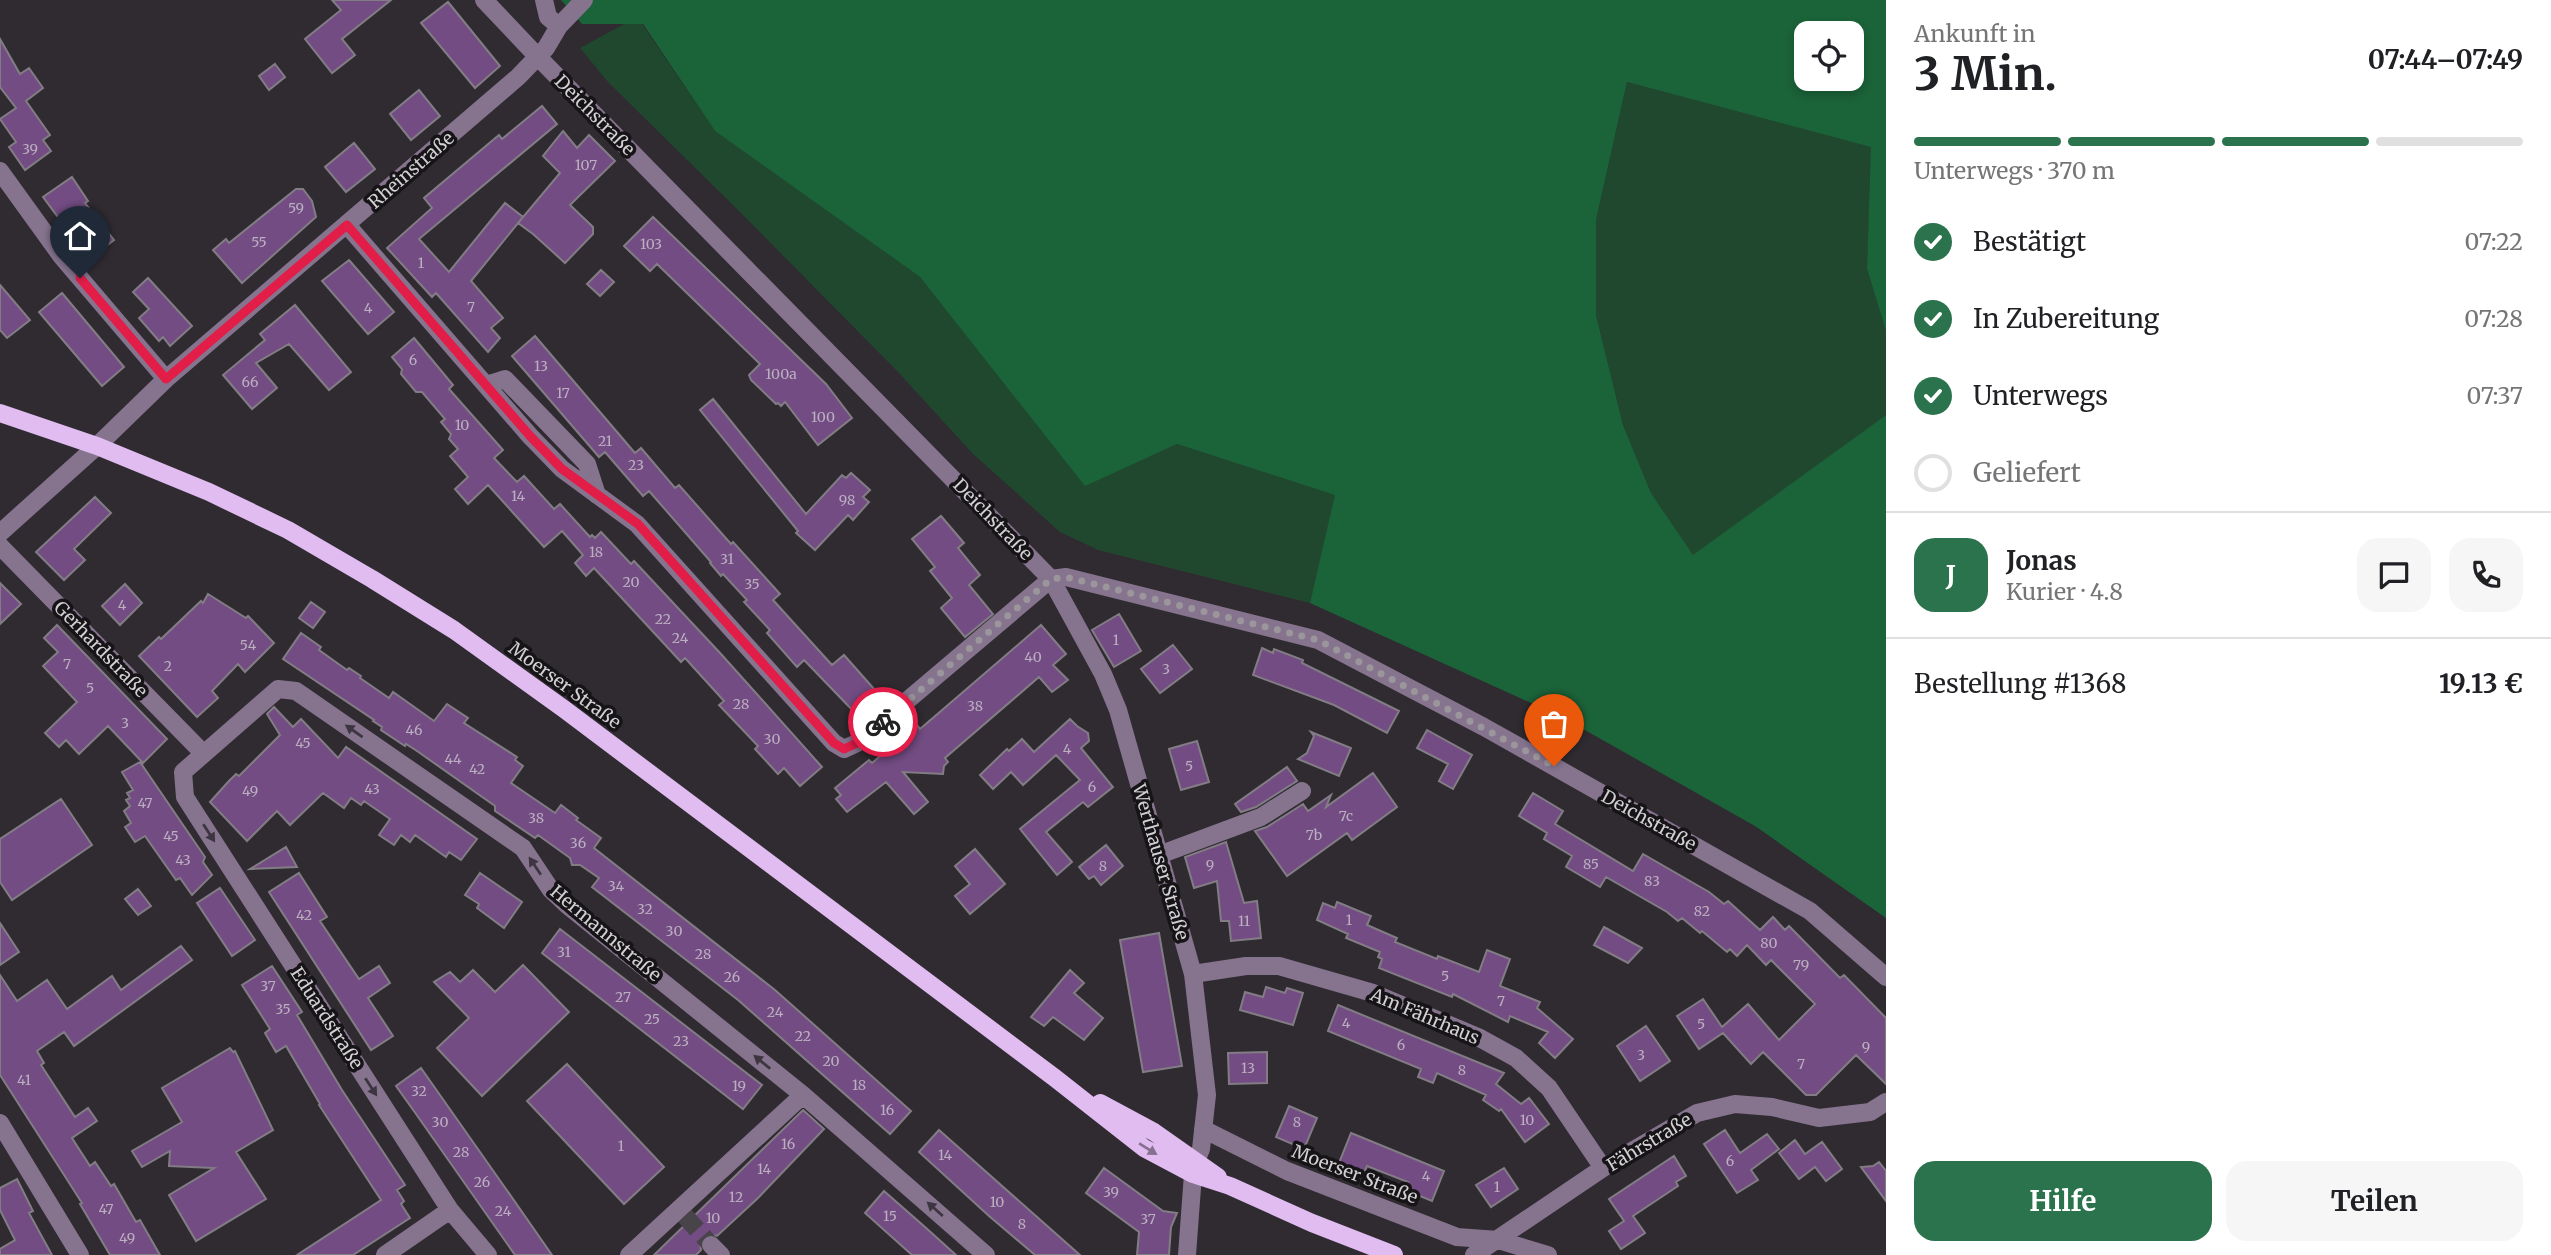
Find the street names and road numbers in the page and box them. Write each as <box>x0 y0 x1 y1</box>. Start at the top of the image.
street label: Deichstraße <box>550 70 640 160</box>
street label: Rheinstraße <box>363 126 459 214</box>
street label: Deichstraße <box>948 473 1038 565</box>
street label: Gerhardstraße <box>49 596 153 702</box>
street label: Moerser Straße <box>504 637 626 733</box>
street label: Werthauser Straße <box>1127 780 1194 943</box>
street label: Deichstraße <box>1598 785 1700 855</box>
street label: Hermannstraße <box>546 880 666 986</box>
street label: Eduardstraße <box>286 963 368 1073</box>
street label: Am Fährhaus <box>1366 982 1483 1049</box>
street label: Fährstraße <box>1602 1108 1696 1176</box>
street label: Moerser Straße <box>1289 1139 1421 1209</box>

